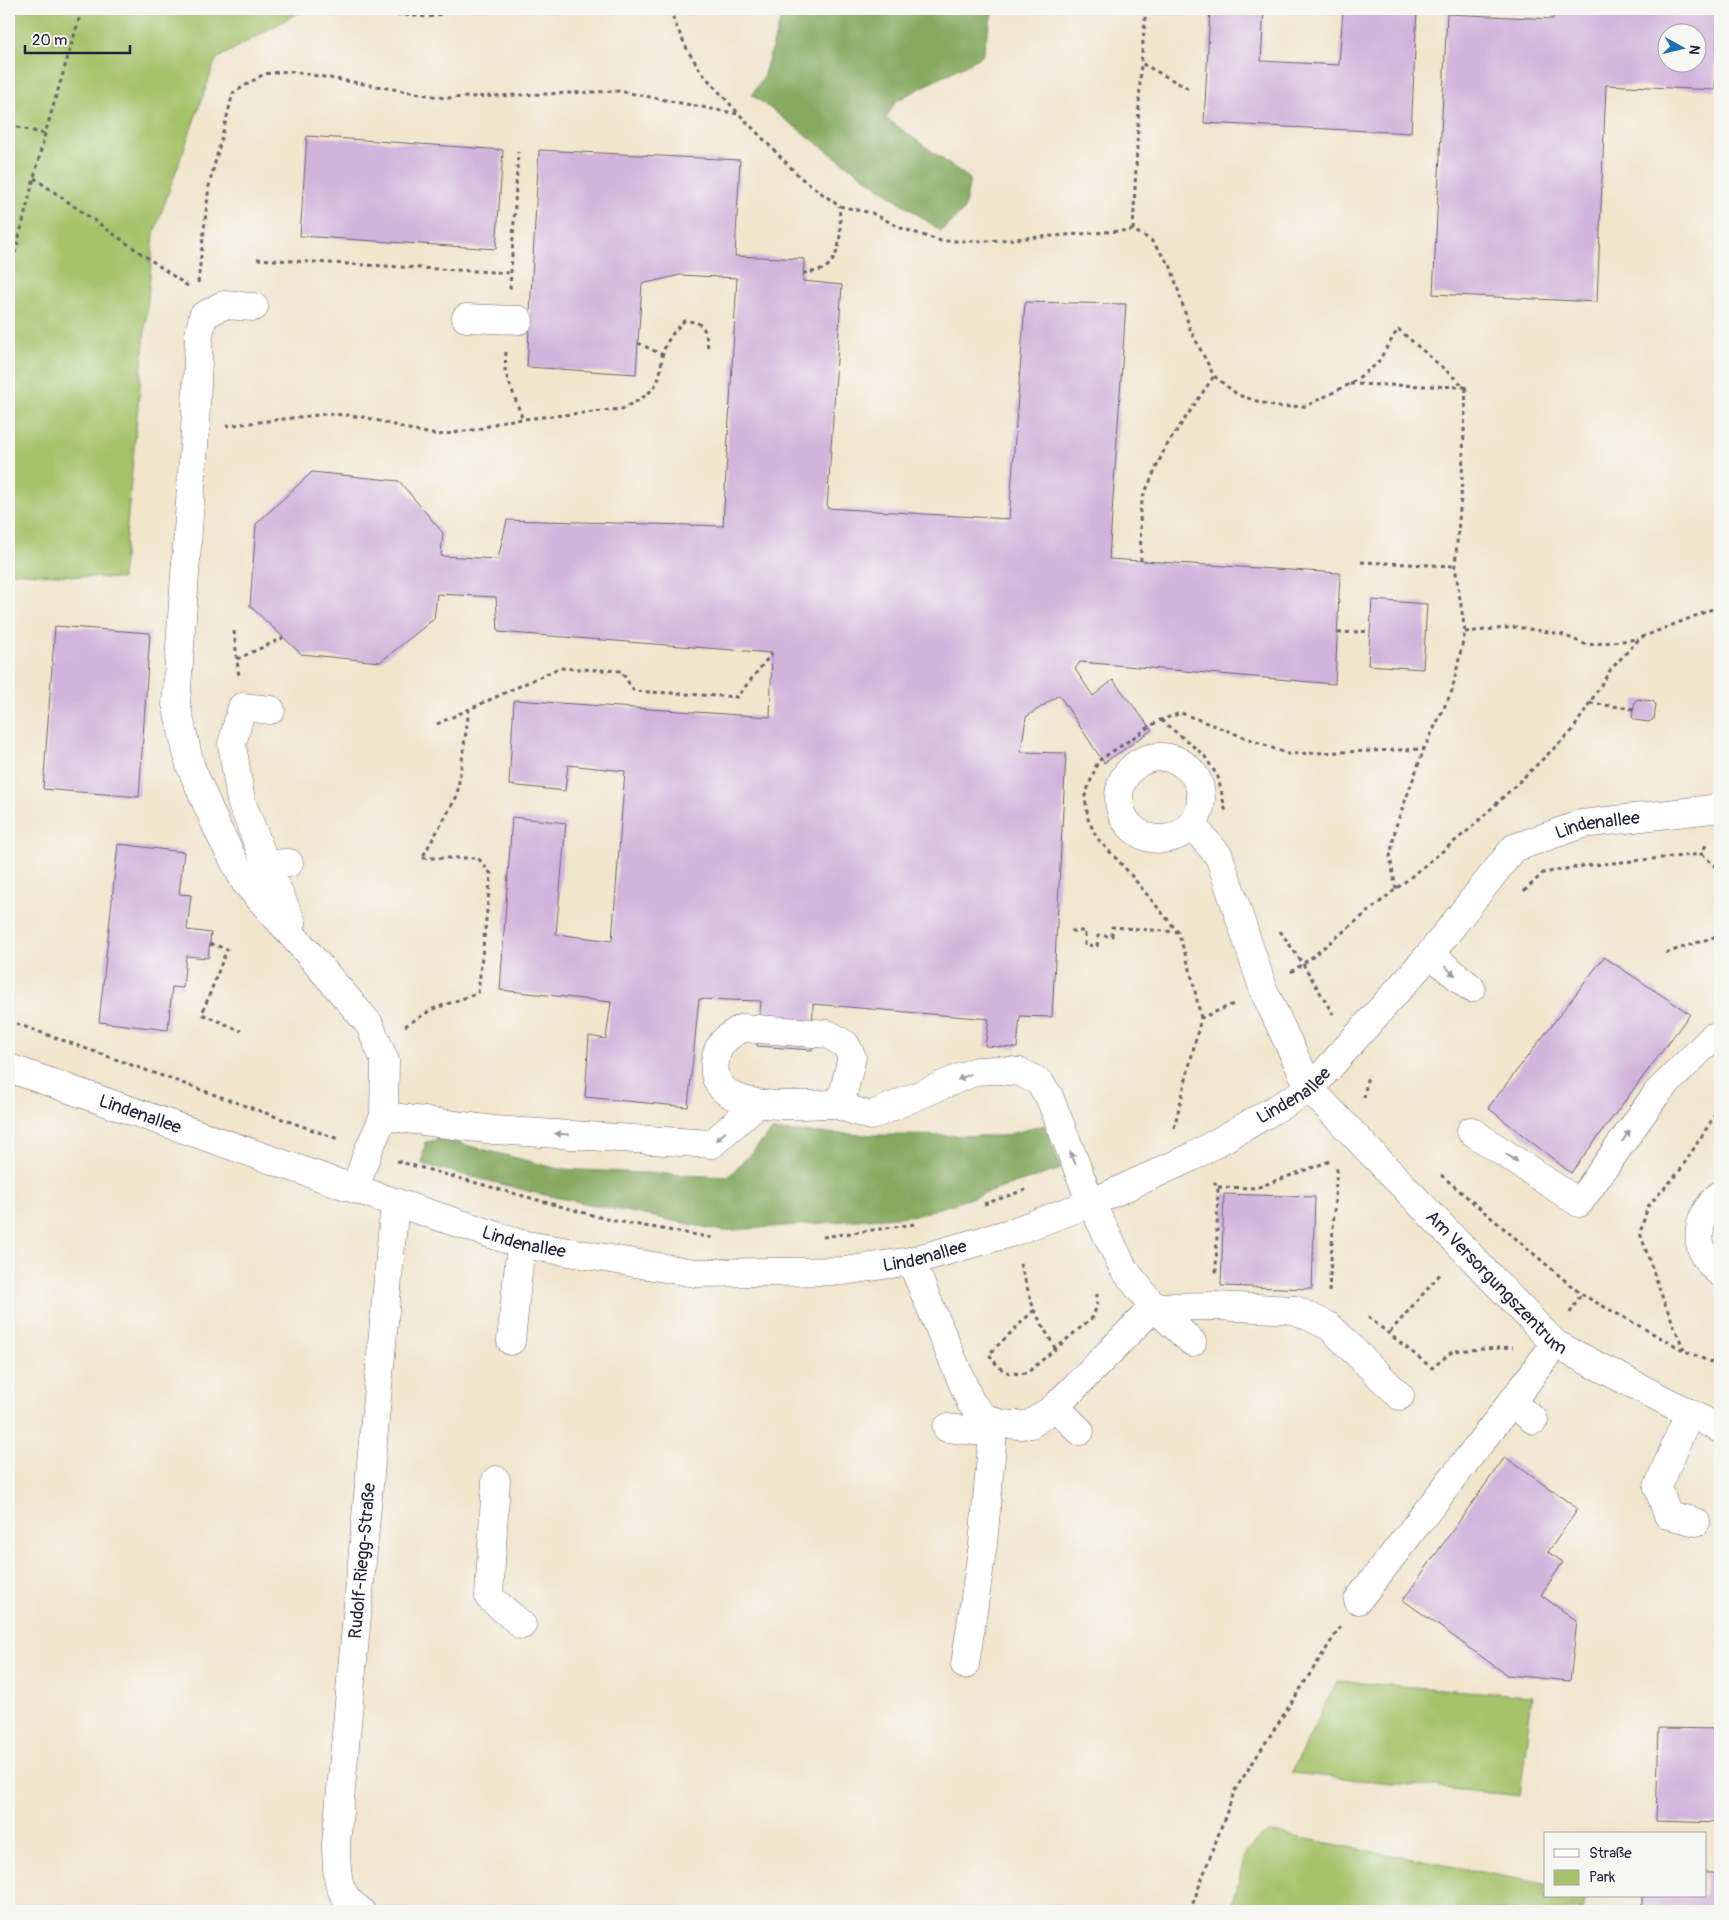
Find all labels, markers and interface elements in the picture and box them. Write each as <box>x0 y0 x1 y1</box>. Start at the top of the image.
scale bar <box>25 22 130 54</box>
north arrow <box>1656 22 1706 72</box>
text: 20 m <box>32 31 67 50</box>
text: N <box>1685 44 1703 56</box>
street label: Lindenallee <box>1552 806 1641 844</box>
one-way arrow <box>1443 966 1456 977</box>
street label: Lindenallee <box>1252 1062 1336 1129</box>
one-way arrow <box>957 1073 971 1081</box>
street label: Lindenallee <box>96 1089 185 1139</box>
one-way arrow <box>553 1129 569 1137</box>
one-way arrow <box>1621 1129 1631 1143</box>
one-way arrow <box>715 1130 727 1142</box>
one-way arrow <box>1069 1150 1077 1165</box>
one-way arrow <box>1505 1153 1519 1163</box>
street label: Am Versorgungszentrum <box>1421 1205 1571 1360</box>
street label: Lindenallee <box>479 1220 568 1263</box>
street label: Lindenallee <box>881 1234 969 1277</box>
street label: Rudolf-Riegg-Straße <box>343 1482 381 1640</box>
legend <box>1544 1832 1706 1898</box>
text: Straße <box>1589 1844 1632 1863</box>
text: Park <box>1589 1868 1616 1887</box>

